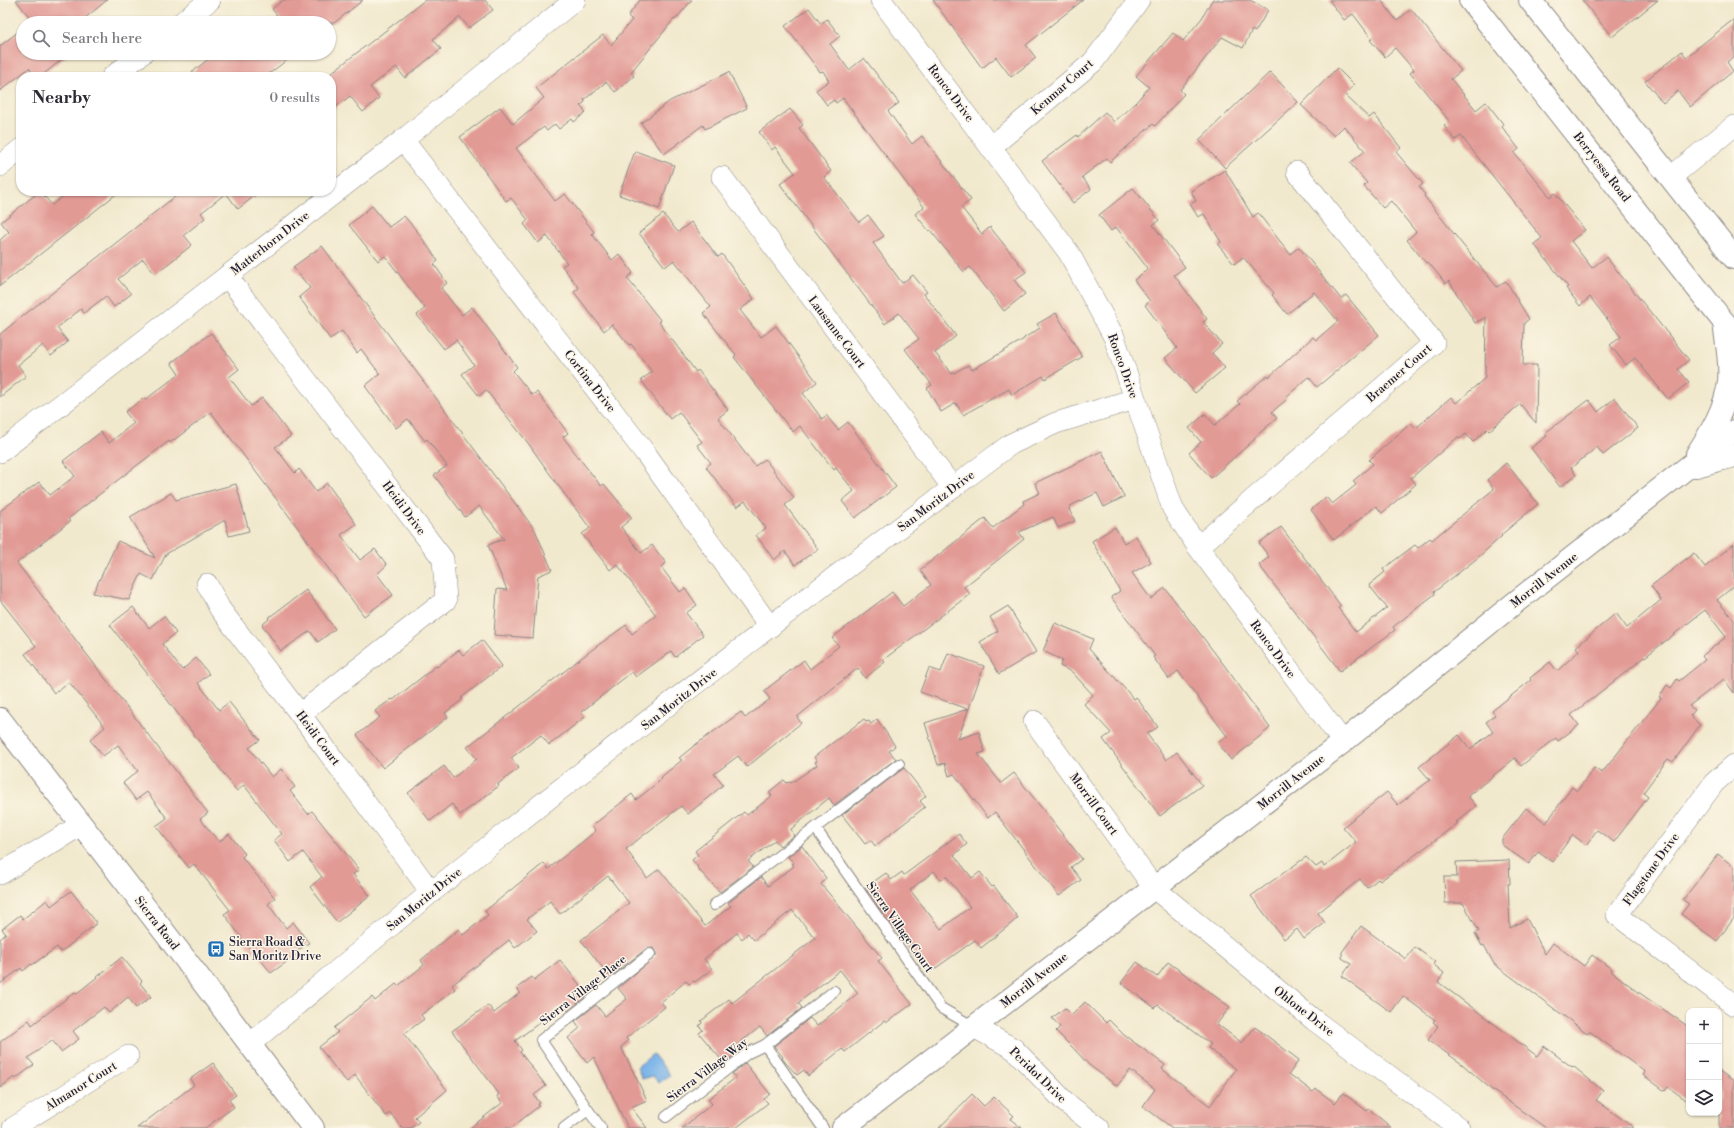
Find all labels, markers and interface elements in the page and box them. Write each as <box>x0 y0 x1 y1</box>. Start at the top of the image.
search box <box>16 16 336 60</box>
icon: search <box>30 27 52 49</box>
text: Search here <box>62 29 142 48</box>
street label: Kenmar Court <box>1028 56 1097 119</box>
street label: Ronco Drive <box>924 62 977 125</box>
text: Nearby <box>32 87 91 109</box>
text: 0 results <box>269 90 320 106</box>
street label: Berryessa Road <box>1569 129 1634 205</box>
street label: Matterhorn Drive <box>228 208 313 279</box>
street label: Lausanne Court <box>805 293 869 372</box>
street label: Ronco Drive <box>1104 332 1141 401</box>
street label: Braemer Court <box>1363 340 1436 406</box>
street label: Cortina Drive <box>561 347 619 415</box>
street label: San Moritz Drive <box>895 468 978 535</box>
street label: Heidi Drive <box>379 478 429 538</box>
street label: Morrill Avenue <box>1508 549 1581 611</box>
street label: Ronco Drive <box>1247 617 1299 681</box>
street label: San Moritz Drive <box>638 665 720 734</box>
street label: Heidi Court <box>292 708 343 769</box>
street label: Morrill Avenue <box>1255 751 1328 813</box>
street label: Morrill Court <box>1066 770 1122 839</box>
street label: Flagstone Drive <box>1620 830 1683 909</box>
street label: San Moritz Drive <box>384 865 465 934</box>
street label: Sierra Village Court <box>863 879 937 976</box>
street label: Sierra Road <box>131 894 182 953</box>
place label: Sierra Road & San Moritz Drive <box>229 935 321 964</box>
bus stop icon: Sierra Road & San Moritz Drive <box>206 939 226 959</box>
street label: Morrill Avenue <box>998 949 1071 1011</box>
street label: Sierra Village Place <box>537 952 630 1029</box>
street label: Ohlone Drive <box>1270 983 1337 1040</box>
map controls <box>1686 1008 1722 1116</box>
button: + <box>1686 1008 1722 1044</box>
street label: Sierra Village Way <box>664 1035 751 1106</box>
street label: Peridot Drive <box>1006 1044 1069 1106</box>
button: − <box>1686 1044 1722 1080</box>
street label: Almanor Court <box>42 1058 120 1115</box>
button: layers <box>1686 1080 1722 1116</box>

